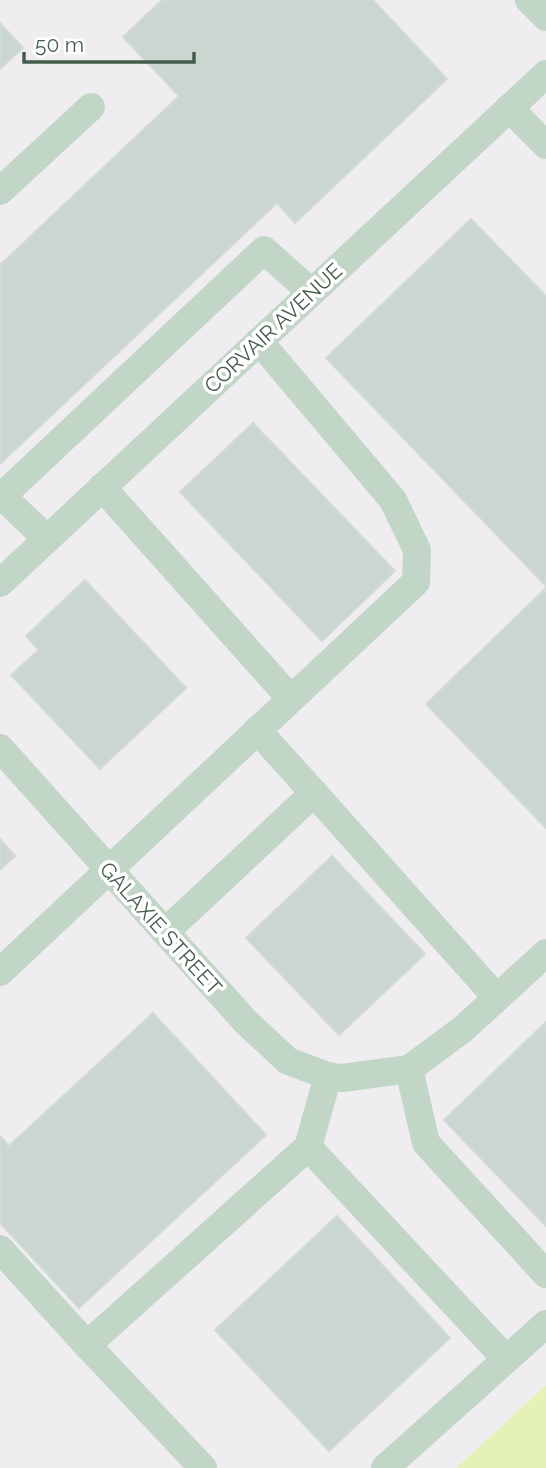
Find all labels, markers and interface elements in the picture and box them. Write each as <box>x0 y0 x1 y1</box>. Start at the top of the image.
scale bar <box>24 21 194 65</box>
text: 50 m <box>35 32 84 57</box>
street label: CORVAIR AVENUE <box>199 258 347 398</box>
street label: GALAXIE STREET <box>95 856 227 1000</box>

